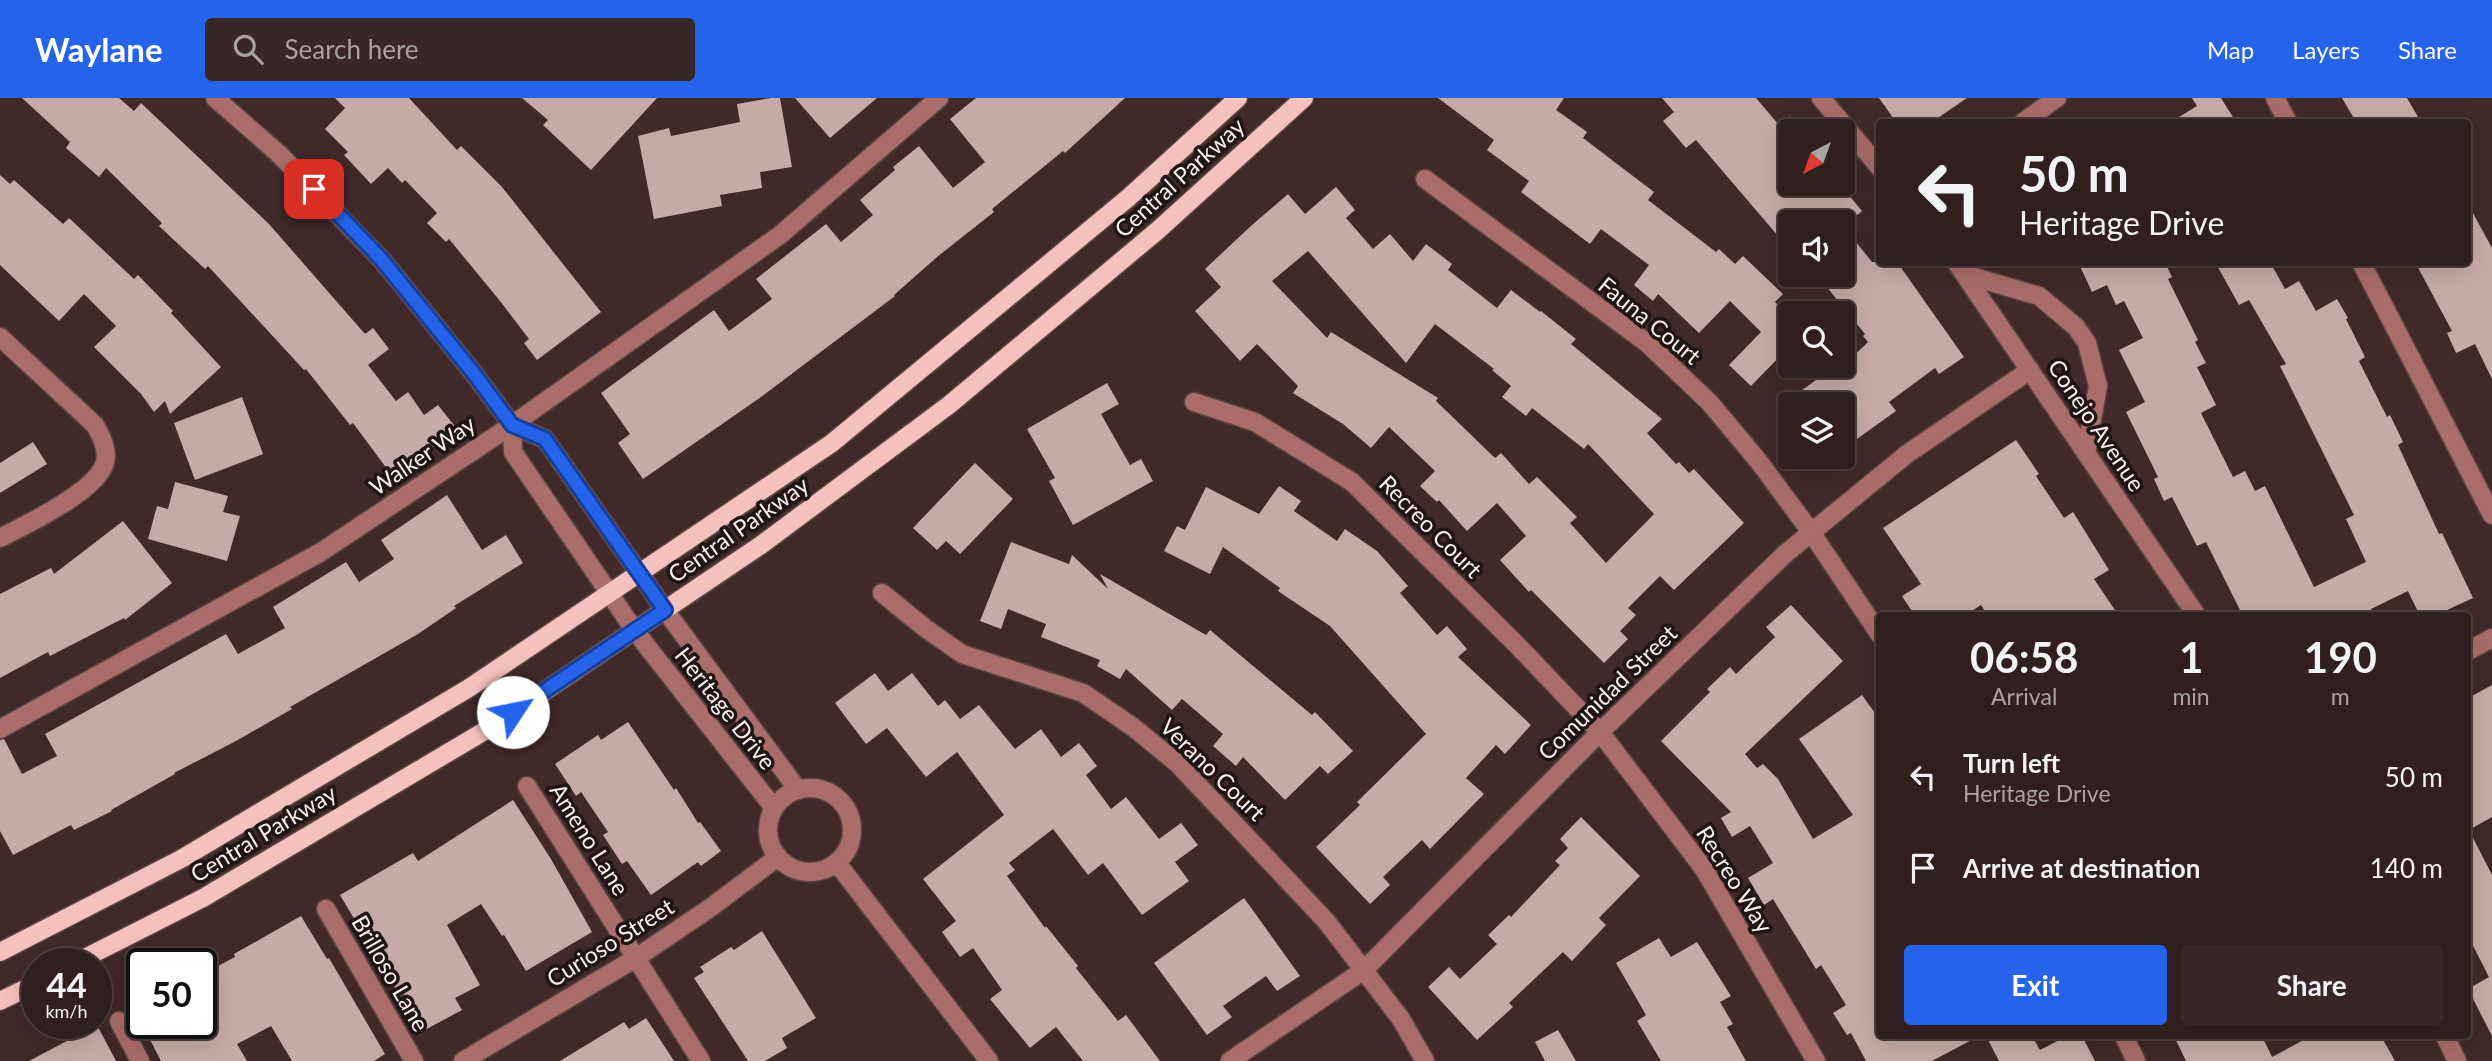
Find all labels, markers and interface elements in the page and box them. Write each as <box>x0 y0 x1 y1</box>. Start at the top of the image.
search box <box>205 18 695 81</box>
text: Waylane <box>35 29 163 69</box>
icon: search <box>229 30 267 68</box>
text: Search here <box>285 33 419 65</box>
text: Map <box>2207 35 2254 64</box>
text: Layers <box>2292 35 2360 64</box>
text: Share <box>2398 35 2457 64</box>
street label: Central Parkway <box>1108 111 1250 243</box>
north arrow <box>1778 119 1855 196</box>
map controls <box>1778 119 1855 469</box>
text: 50 m <box>2019 144 2129 202</box>
icon: left <box>1904 147 1995 238</box>
pin <box>284 159 344 219</box>
icon: arrive <box>295 170 333 208</box>
text: Heritage Drive <box>2019 203 2224 242</box>
button: sound <box>1778 210 1855 287</box>
street label: Fauna Court <box>1593 270 1707 370</box>
button: search <box>1778 301 1855 378</box>
street label: Conejo Avenue <box>2043 354 2151 496</box>
button: layers <box>1778 392 1855 469</box>
street label: Walker Way <box>364 409 480 501</box>
street label: Recreo Court <box>1374 469 1489 584</box>
street label: Central Parkway <box>662 470 814 588</box>
street label: Comunidad Street <box>1532 618 1683 765</box>
text: 06:58 <box>1970 632 2078 682</box>
text: 1 <box>2179 632 2203 682</box>
text: 190 <box>2304 632 2377 682</box>
street label: Heritage Drive <box>670 641 782 775</box>
position arrow <box>476 675 550 749</box>
text: Arrival <box>1991 682 2057 710</box>
text: min <box>2172 682 2210 710</box>
text: m <box>2331 682 2350 710</box>
street label: Verano Court <box>1155 712 1272 826</box>
text: Turn left <box>1963 747 2060 779</box>
icon: left <box>1904 758 1942 796</box>
text: 50 m <box>2385 761 2443 793</box>
street label: Central Parkway <box>185 778 341 887</box>
street label: Ameno Lane <box>545 778 635 900</box>
text: Heritage Drive <box>1963 779 2111 807</box>
street label: Recreo Way <box>1691 820 1779 938</box>
icon: arrive <box>1904 849 1942 887</box>
text: Arrive at destination <box>1963 852 2200 884</box>
text: 140 m <box>2370 852 2443 884</box>
street label: Curioso Street <box>541 891 679 992</box>
street label: Brilloso Lane <box>346 910 436 1036</box>
button: Exit <box>1904 945 2167 1025</box>
button: Share <box>2181 945 2443 1025</box>
speed limit sign: 50 <box>126 948 217 1039</box>
text: 44 <box>46 963 87 1005</box>
text: km/h <box>45 1000 88 1022</box>

